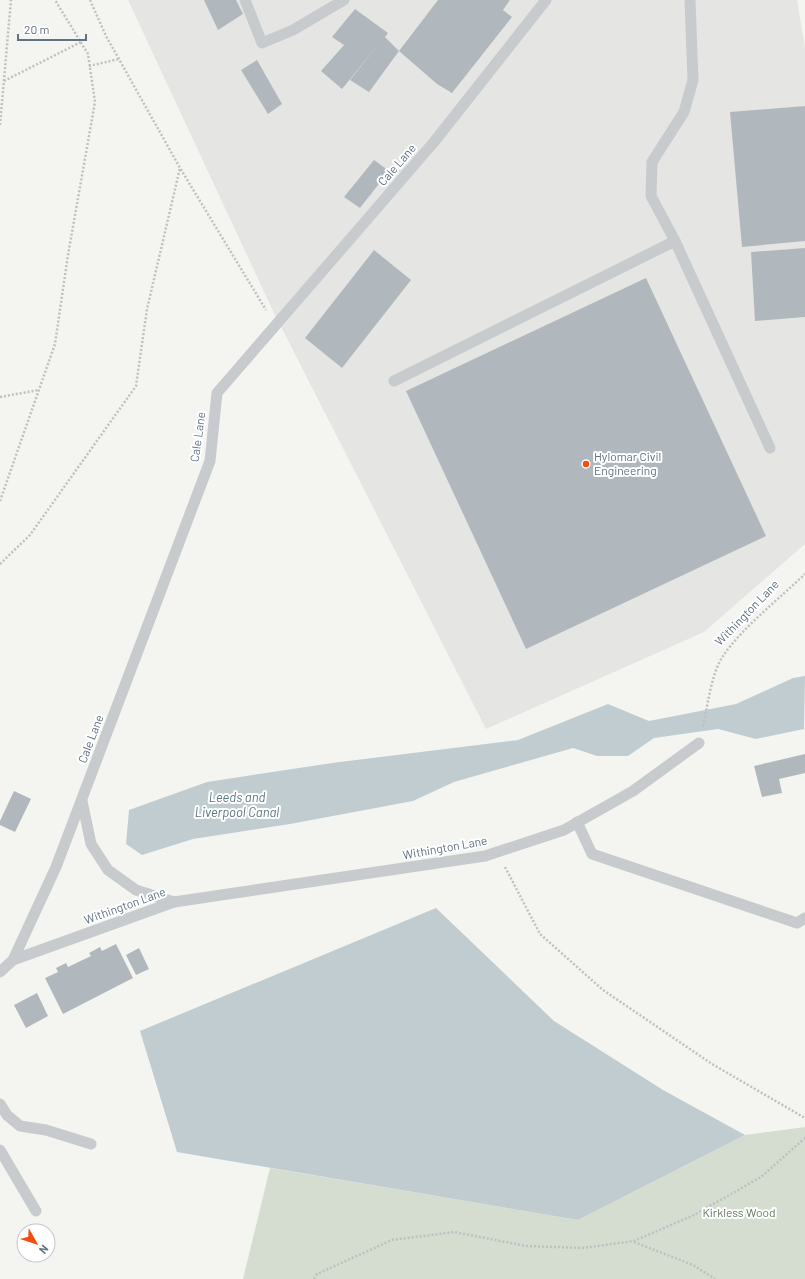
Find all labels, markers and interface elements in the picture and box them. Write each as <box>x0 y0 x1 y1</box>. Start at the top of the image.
scale bar <box>18 16 86 42</box>
text: 20 m <box>24 22 50 36</box>
street label: Cale Lane <box>374 141 418 188</box>
street label: Cale Lane <box>187 411 207 463</box>
place label: Hylomar Civil Engineering <box>594 449 661 477</box>
marker: Hylomar Civil Engineering <box>581 459 591 469</box>
street label: Withington Lane <box>711 577 781 648</box>
street label: Cale Lane <box>74 713 106 765</box>
water label: Leeds and Liverpool Canal <box>195 789 279 820</box>
street label: Withington Lane <box>401 833 488 861</box>
street label: Withington Lane <box>82 884 167 926</box>
park label: Kirkless Wood <box>702 1205 776 1219</box>
north arrow <box>16 1223 56 1263</box>
text: N <box>37 1243 52 1257</box>

